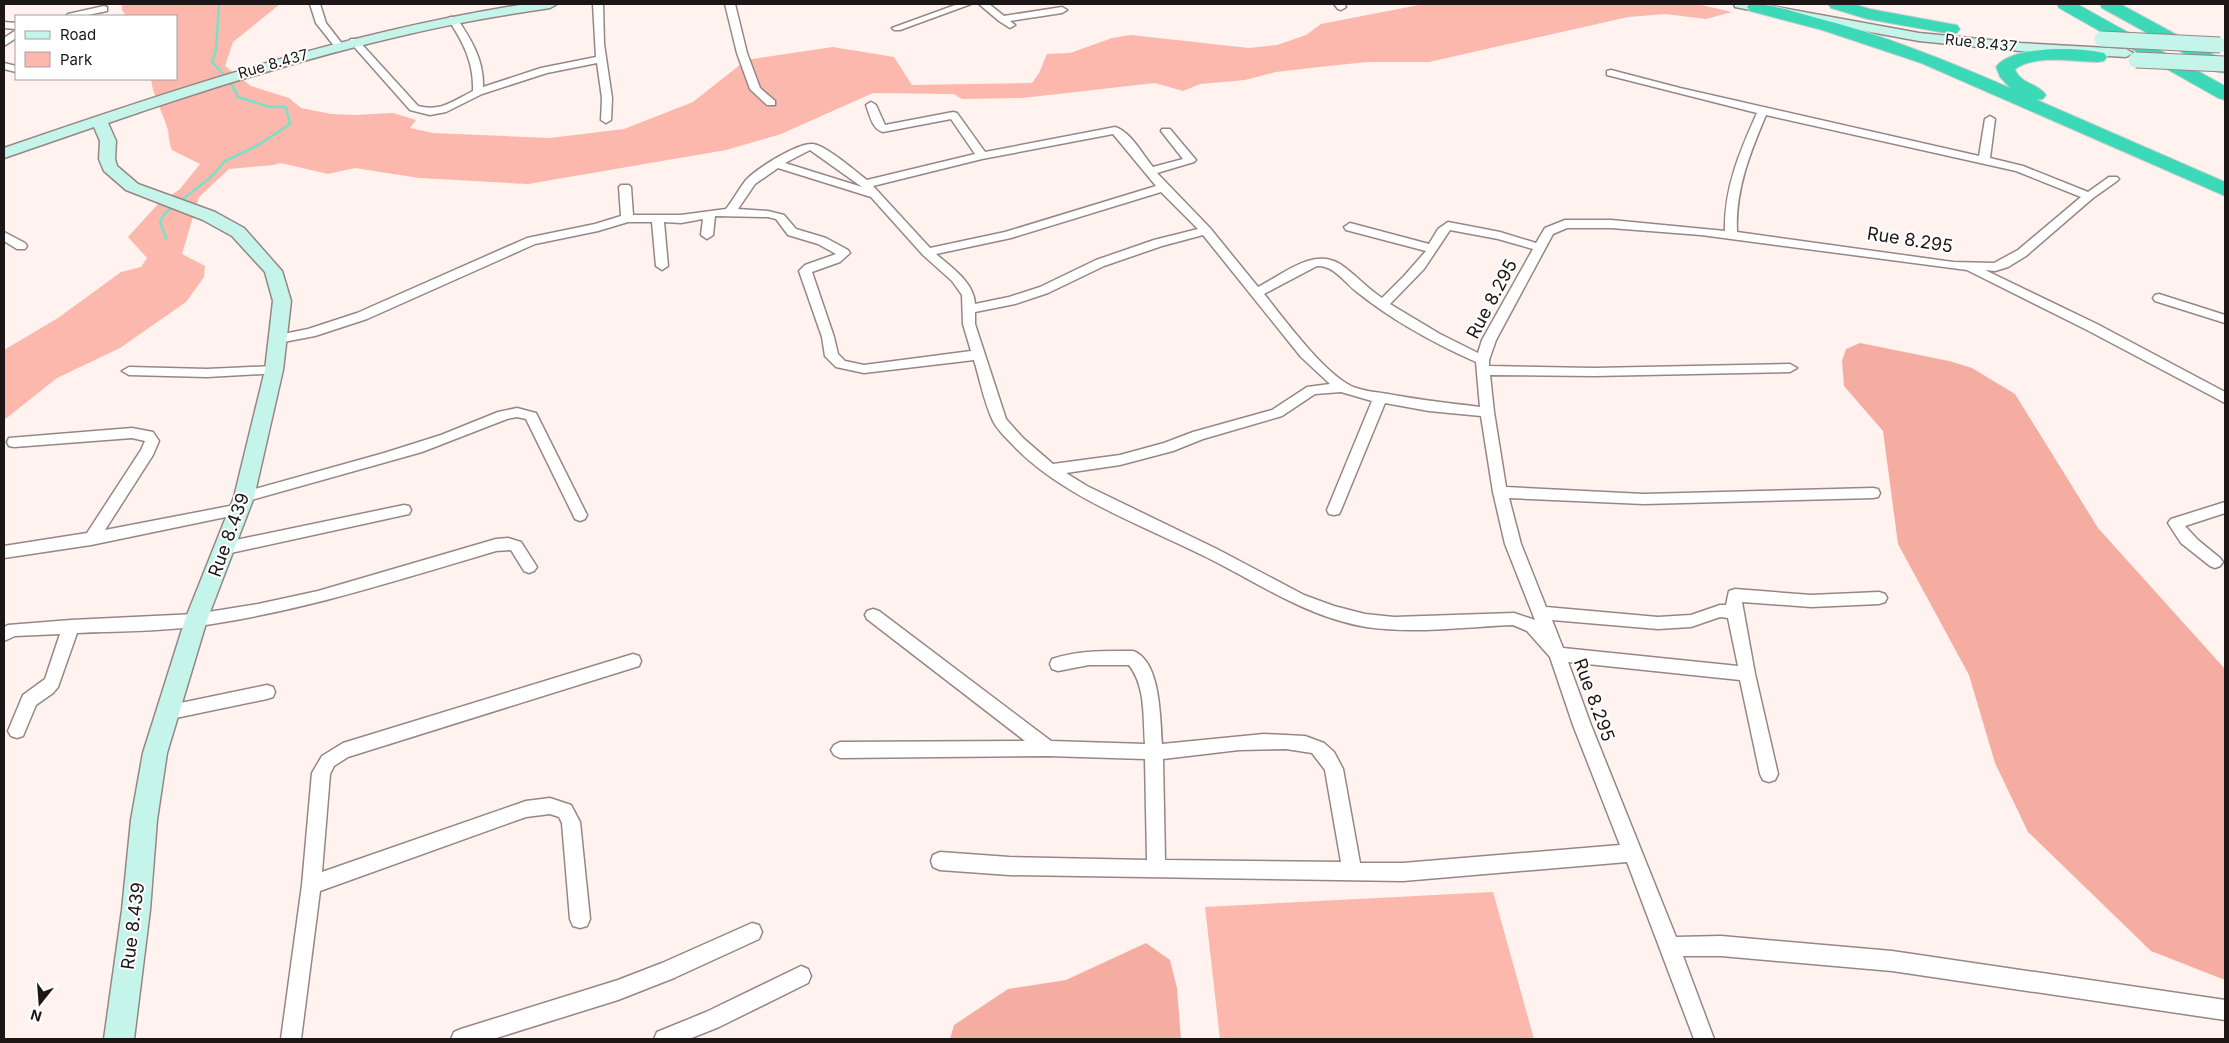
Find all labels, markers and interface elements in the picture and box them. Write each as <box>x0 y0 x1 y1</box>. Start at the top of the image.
legend <box>15 15 178 80</box>
text: Road <box>60 25 96 44</box>
street label: Rue 8.437 <box>1944 29 2018 56</box>
street label: Rue 8.437 <box>236 44 310 83</box>
text: Park <box>60 50 93 69</box>
street label: Rue 8.295 <box>1866 222 1955 257</box>
street label: Rue 8.295 <box>1462 256 1521 342</box>
street label: Rue 8.439 <box>204 490 253 580</box>
street label: Rue 8.295 <box>1570 655 1619 744</box>
street label: Rue 8.439 <box>117 881 148 971</box>
north arrow <box>15 978 65 1028</box>
text: N <box>28 1006 44 1026</box>

